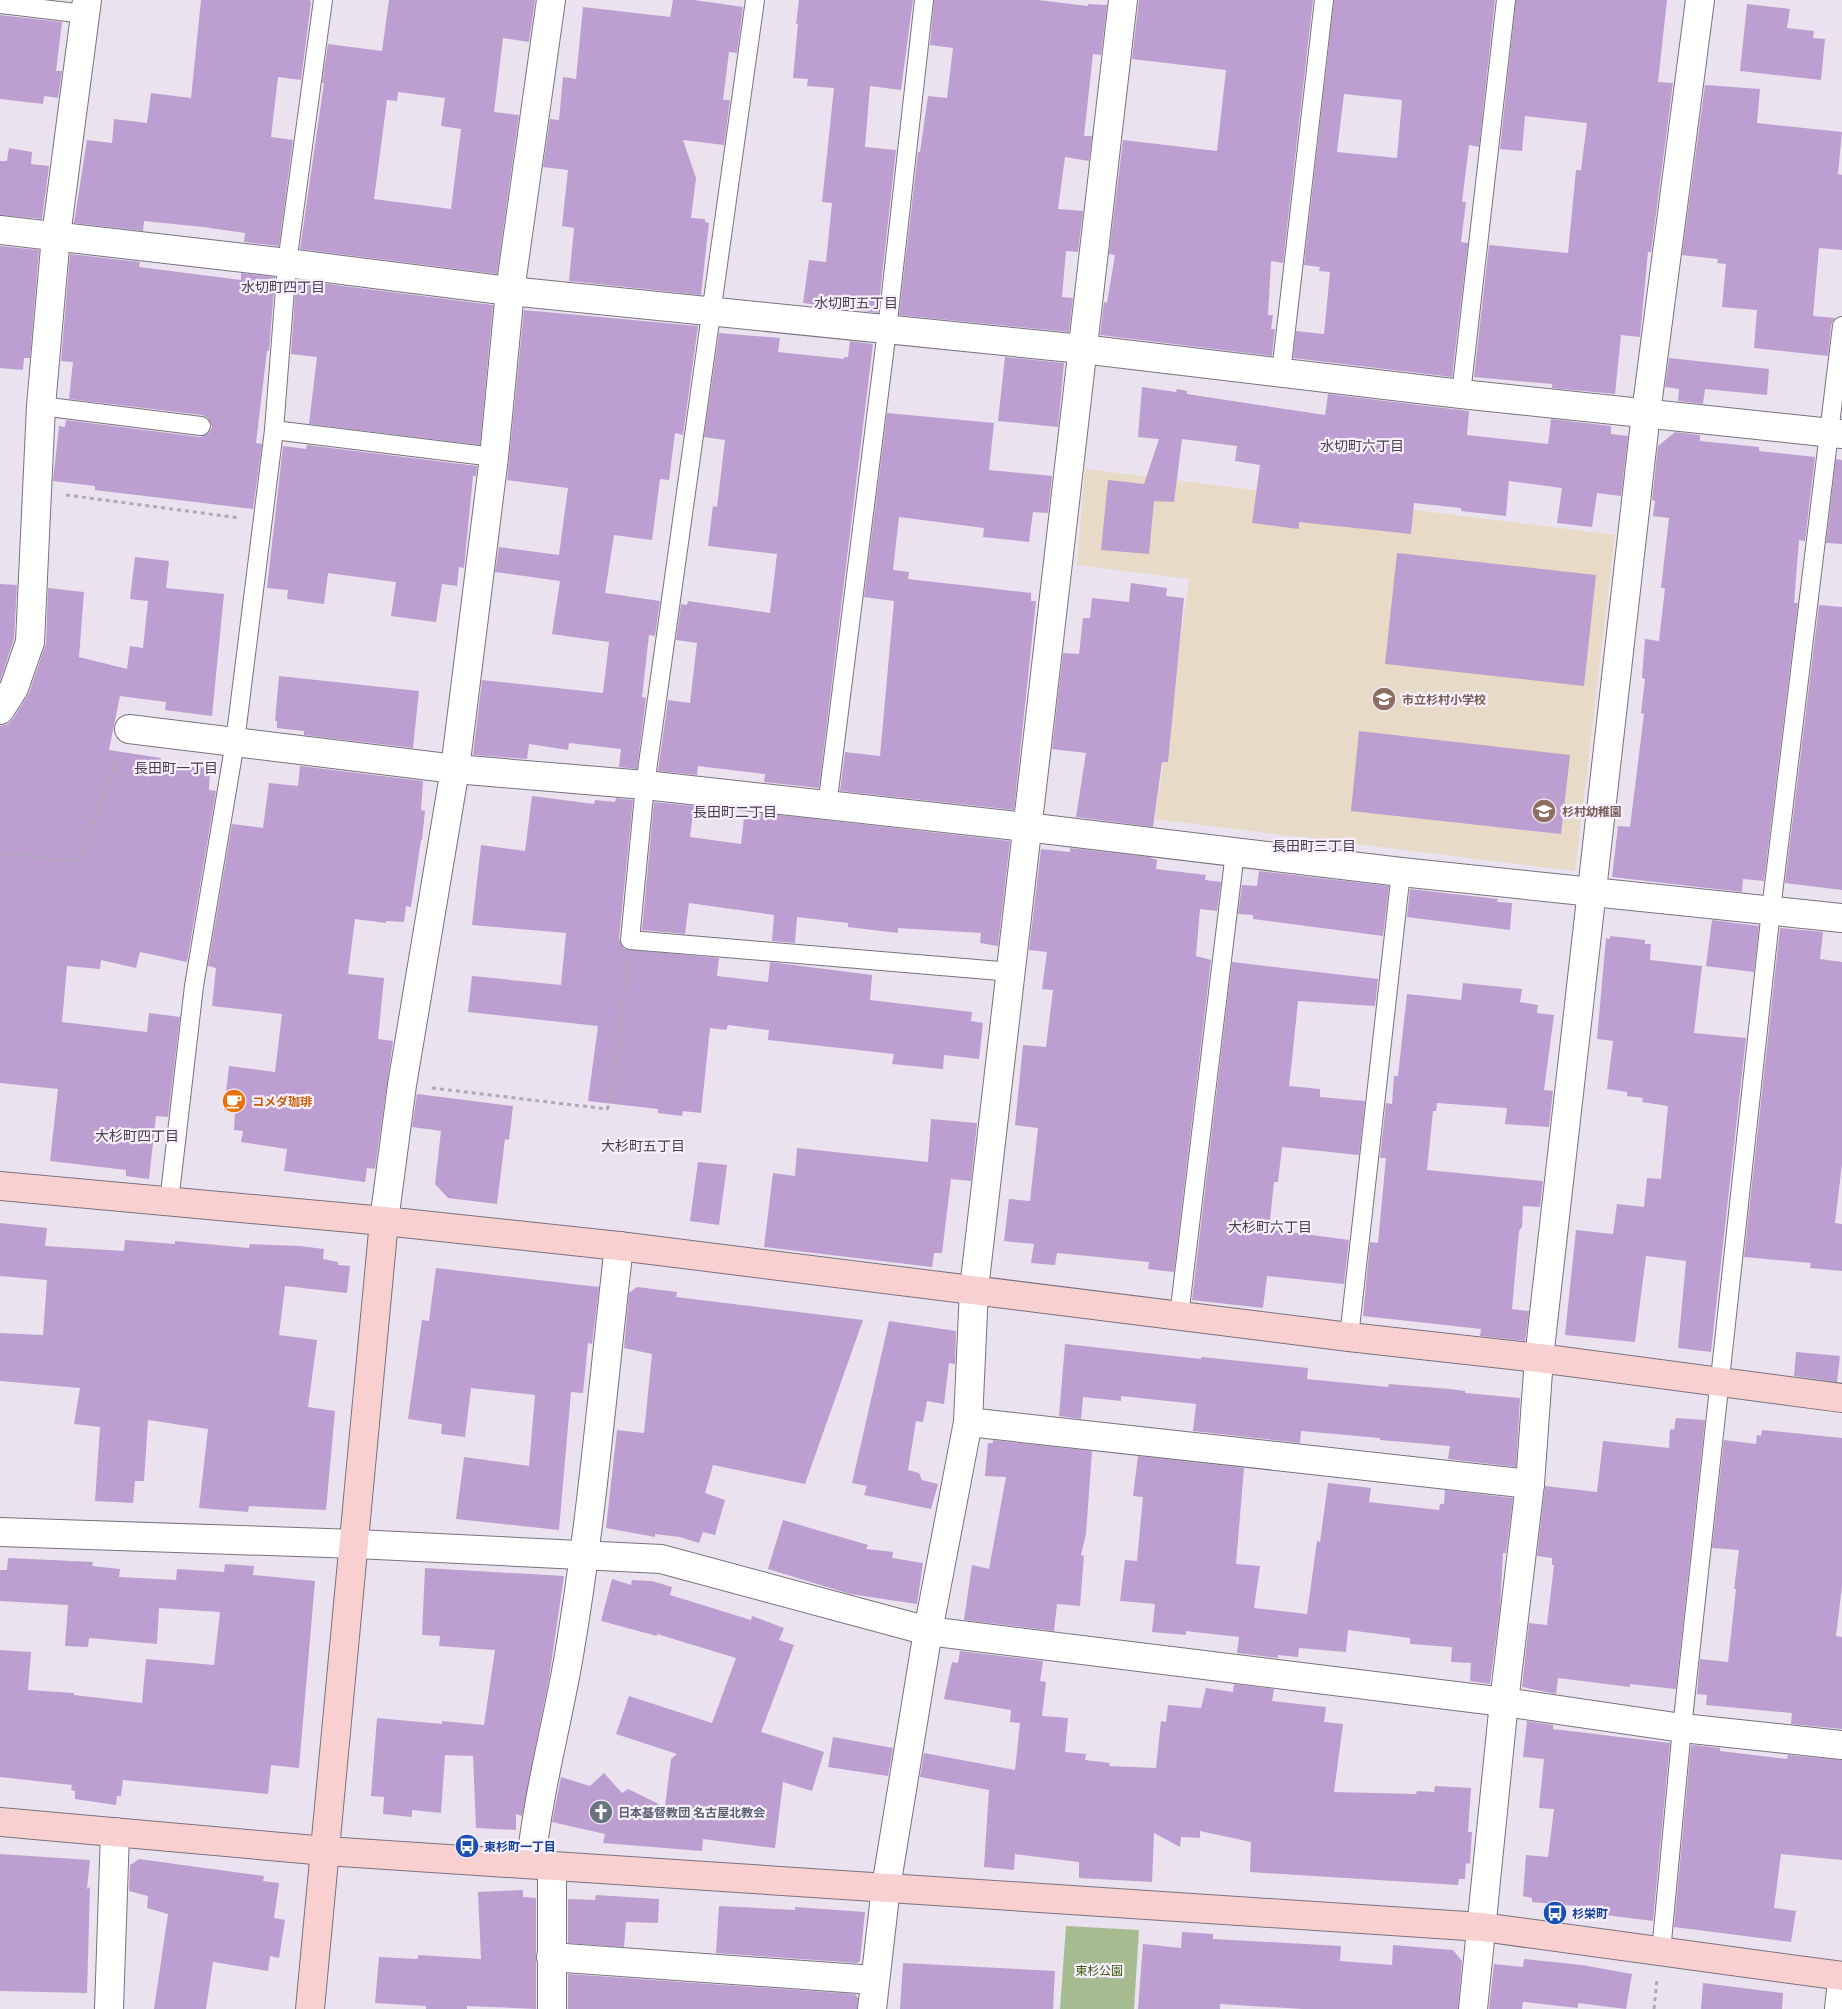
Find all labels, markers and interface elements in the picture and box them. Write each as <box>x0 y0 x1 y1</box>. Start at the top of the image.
district label: 水切町四丁目 <box>241 278 325 296</box>
district label: 水切町五丁目 <box>814 294 898 312</box>
district label: 水切町六丁目 <box>1320 437 1404 455</box>
school or university icon: 市立杉村小学校 <box>1371 686 1397 712</box>
place label: 市立杉村小学校 <box>1402 692 1486 707</box>
district label: 長田町一丁目 <box>134 759 218 777</box>
school or university icon: 杉村幼稚園 <box>1531 798 1557 824</box>
district label: 長田町二丁目 <box>693 803 777 821</box>
place label: 杉村幼稚園 <box>1562 804 1622 819</box>
district label: 長田町三丁目 <box>1272 837 1356 855</box>
cafe icon: コメダ珈琲 <box>221 1088 247 1114</box>
place label: コメダ珈琲 <box>252 1094 312 1109</box>
district label: 大杉町四丁目 <box>95 1127 179 1145</box>
district label: 大杉町五丁目 <box>601 1137 685 1155</box>
district label: 大杉町六丁目 <box>1228 1218 1312 1236</box>
church icon: 日本基督教団 名古屋北教会 <box>588 1799 614 1825</box>
place label: 日本基督教団 名古屋北教会 <box>618 1805 765 1820</box>
bus stop icon: 東杉町一丁目 <box>454 1833 480 1859</box>
place label: 東杉町一丁目 <box>484 1839 556 1854</box>
bus stop icon: 杉栄町 <box>1542 1900 1568 1926</box>
place label: 杉栄町 <box>1572 1906 1608 1921</box>
park label: 東杉公園 <box>1075 1963 1123 1978</box>

